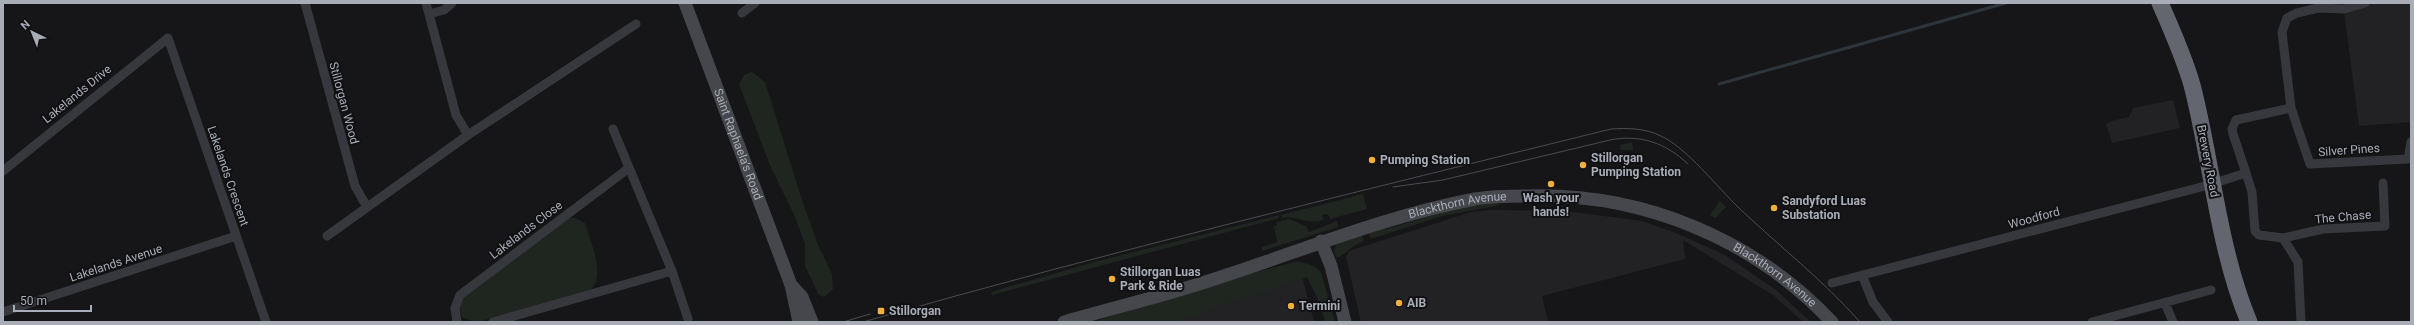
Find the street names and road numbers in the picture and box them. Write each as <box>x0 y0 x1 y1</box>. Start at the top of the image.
street label: Stillorgan Wood <box>326 60 362 146</box>
street label: Lakelands Drive <box>40 62 114 126</box>
street label: Saint Raphaela’s Road <box>711 87 765 202</box>
street label: Lakelands Crescent <box>204 124 252 228</box>
street label: Brewery Road <box>2194 124 2222 198</box>
street label: Silver Pines <box>2318 141 2380 159</box>
street label: Blackthorn Avenue <box>1407 189 1507 221</box>
street label: Lakelands Close <box>487 198 565 262</box>
street label: Woodford <box>2007 204 2061 232</box>
street label: The Chase <box>2314 208 2372 226</box>
street label: Blackthorn Avenue <box>1731 240 1819 310</box>
street label: Lakelands Avenue <box>68 241 164 285</box>

